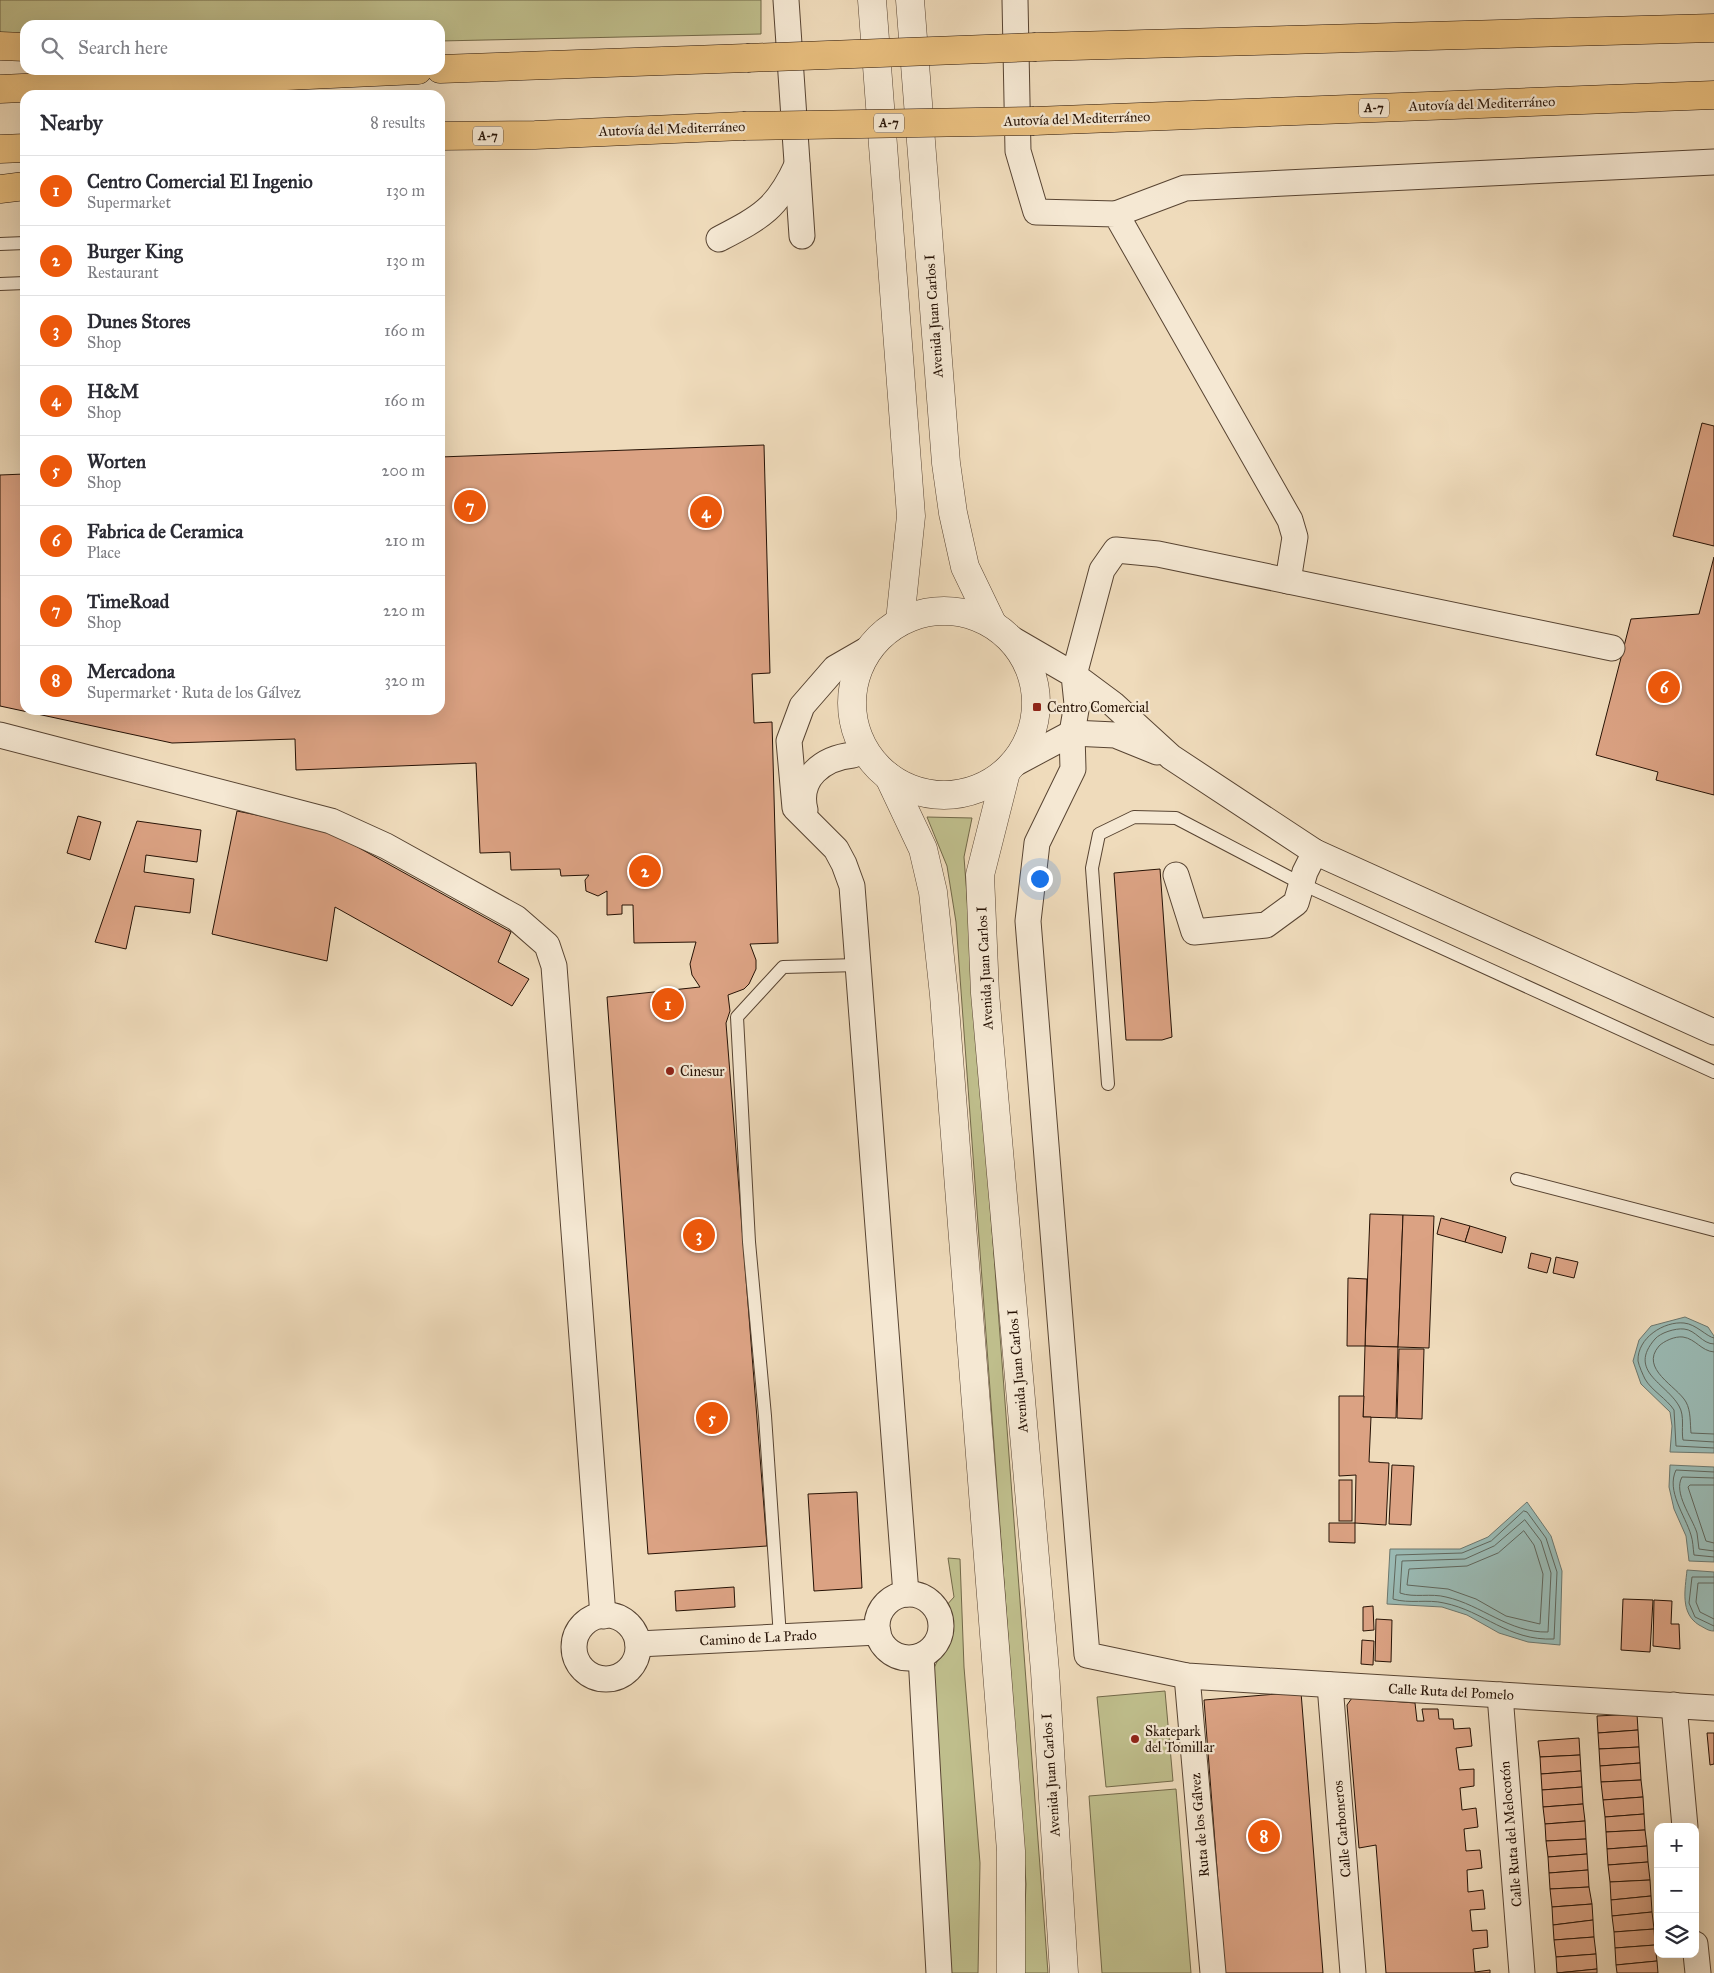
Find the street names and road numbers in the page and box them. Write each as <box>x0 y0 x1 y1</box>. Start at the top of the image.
street label: Autovía del Mediterráneo <box>1407 93 1556 115</box>
road number: A-7 <box>1359 99 1389 118</box>
street label: Autovía del Mediterráneo <box>1002 108 1151 130</box>
road number: A-7 <box>874 114 904 132</box>
street label: Autovía del Mediterráneo <box>597 118 746 140</box>
road number: A-7 <box>473 126 503 146</box>
street label: Avenida Juan Carlos I <box>921 254 948 379</box>
street label: Avenida Juan Carlos I <box>973 906 998 1031</box>
street label: Avenida Juan Carlos I <box>1004 1309 1033 1434</box>
street label: Camino de La Prado <box>699 1626 817 1650</box>
street label: Calle Ruta del Pomelo <box>1388 1680 1514 1704</box>
street label: Avenida Juan Carlos I <box>1038 1713 1065 1838</box>
street label: Calle Ruta del Melocotón <box>1496 1760 1526 1908</box>
street label: Ruta de los Gálvez <box>1187 1772 1213 1878</box>
street label: Calle Carboneros <box>1329 1780 1355 1878</box>

